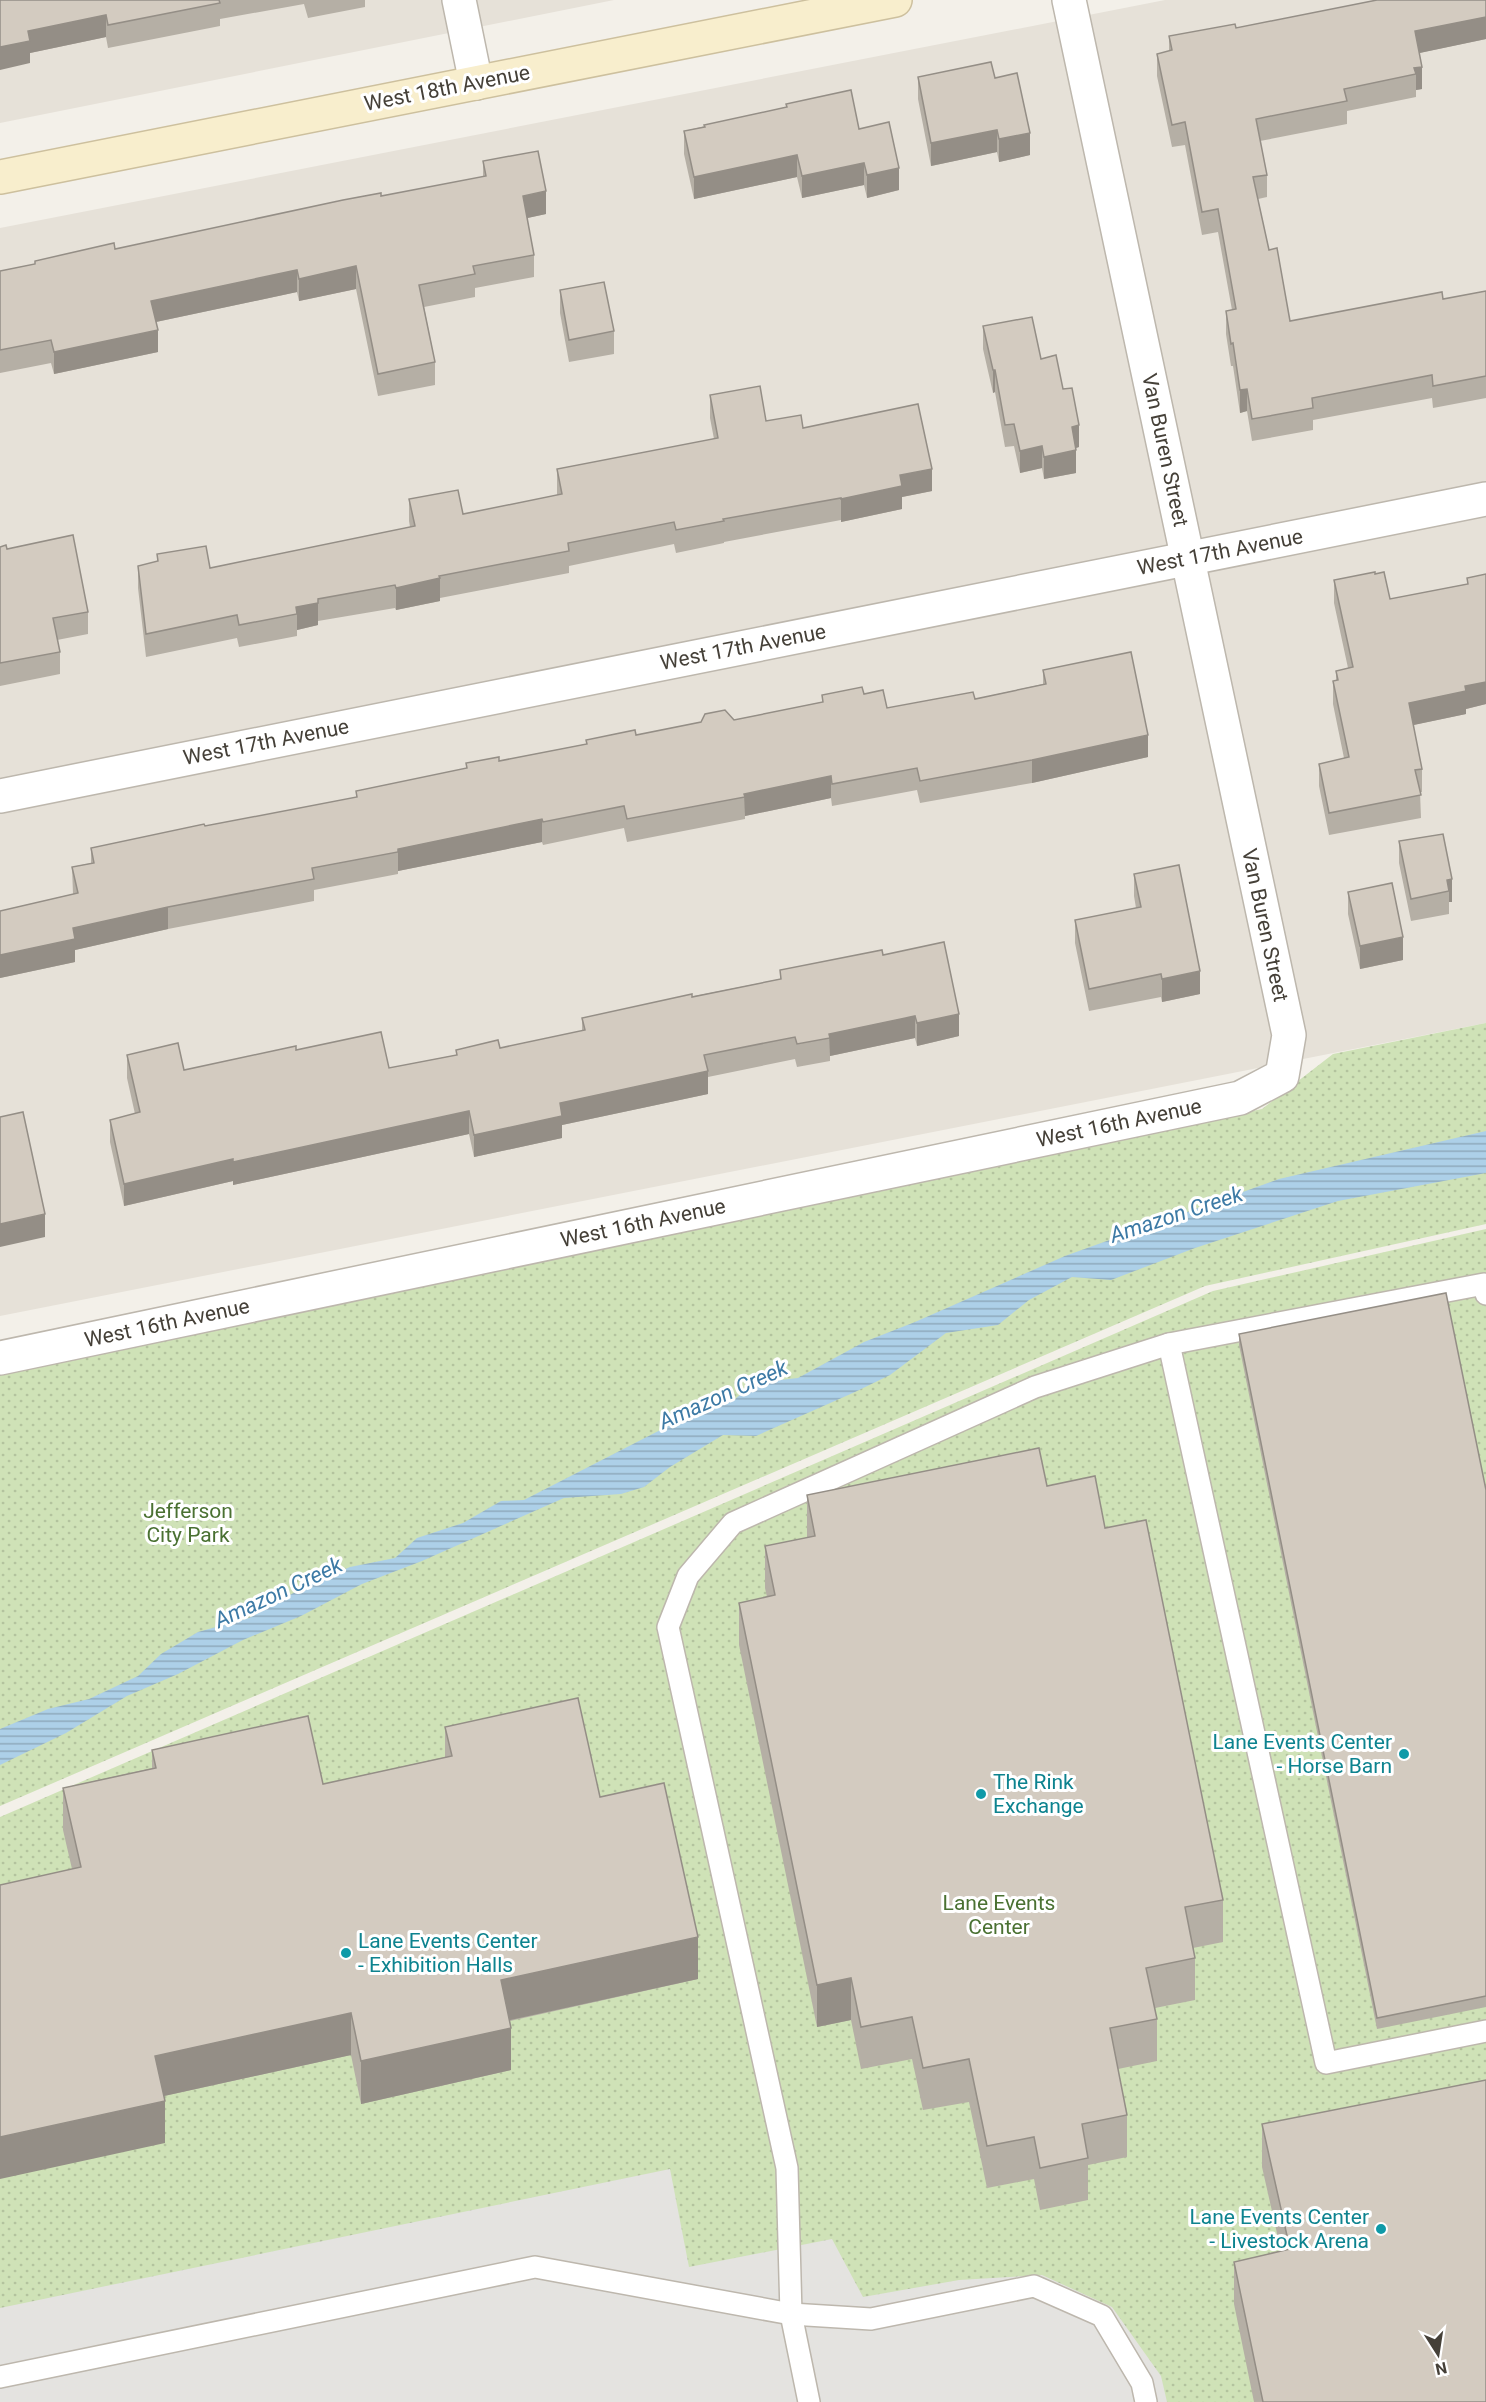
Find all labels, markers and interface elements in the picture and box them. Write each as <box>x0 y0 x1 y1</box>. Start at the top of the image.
street label: West 18th Avenue <box>362 60 532 116</box>
street label: Van Buren Street <box>1137 371 1193 529</box>
street label: West 17th Avenue <box>1135 524 1305 580</box>
street label: West 17th Avenue <box>658 619 828 675</box>
street label: West 17th Avenue <box>181 714 351 770</box>
street label: Van Buren Street <box>1237 846 1293 1004</box>
street label: West 16th Avenue <box>1034 1094 1204 1152</box>
water label: Amazon Creek <box>1106 1181 1247 1248</box>
street label: West 16th Avenue <box>558 1194 728 1252</box>
street label: West 16th Avenue <box>82 1294 252 1352</box>
water label: Amazon Creek <box>654 1354 793 1434</box>
park label: Jefferson City Park <box>143 1499 233 1547</box>
water label: Amazon Creek <box>209 1551 347 1633</box>
place label: Lane Events Center - Horse Barn <box>1212 1730 1392 1778</box>
marker: Lane Events Center - Horse Barn <box>1397 1747 1411 1761</box>
place label: The Rink Exchange <box>993 1770 1084 1818</box>
marker: The Rink Exchange <box>974 1787 988 1801</box>
park label: Lane Events Center <box>943 1891 1055 1939</box>
place label: Lane Events Center - Exhibition Halls <box>358 1929 538 1977</box>
marker: Lane Events Center - Exhibition Halls <box>339 1946 353 1960</box>
place label: Lane Events Center - Livestock Arena <box>1189 2205 1369 2253</box>
marker: Lane Events Center - Livestock Arena <box>1374 2222 1388 2236</box>
north arrow <box>1408 2324 1468 2384</box>
text: N <box>1434 2358 1449 2379</box>

